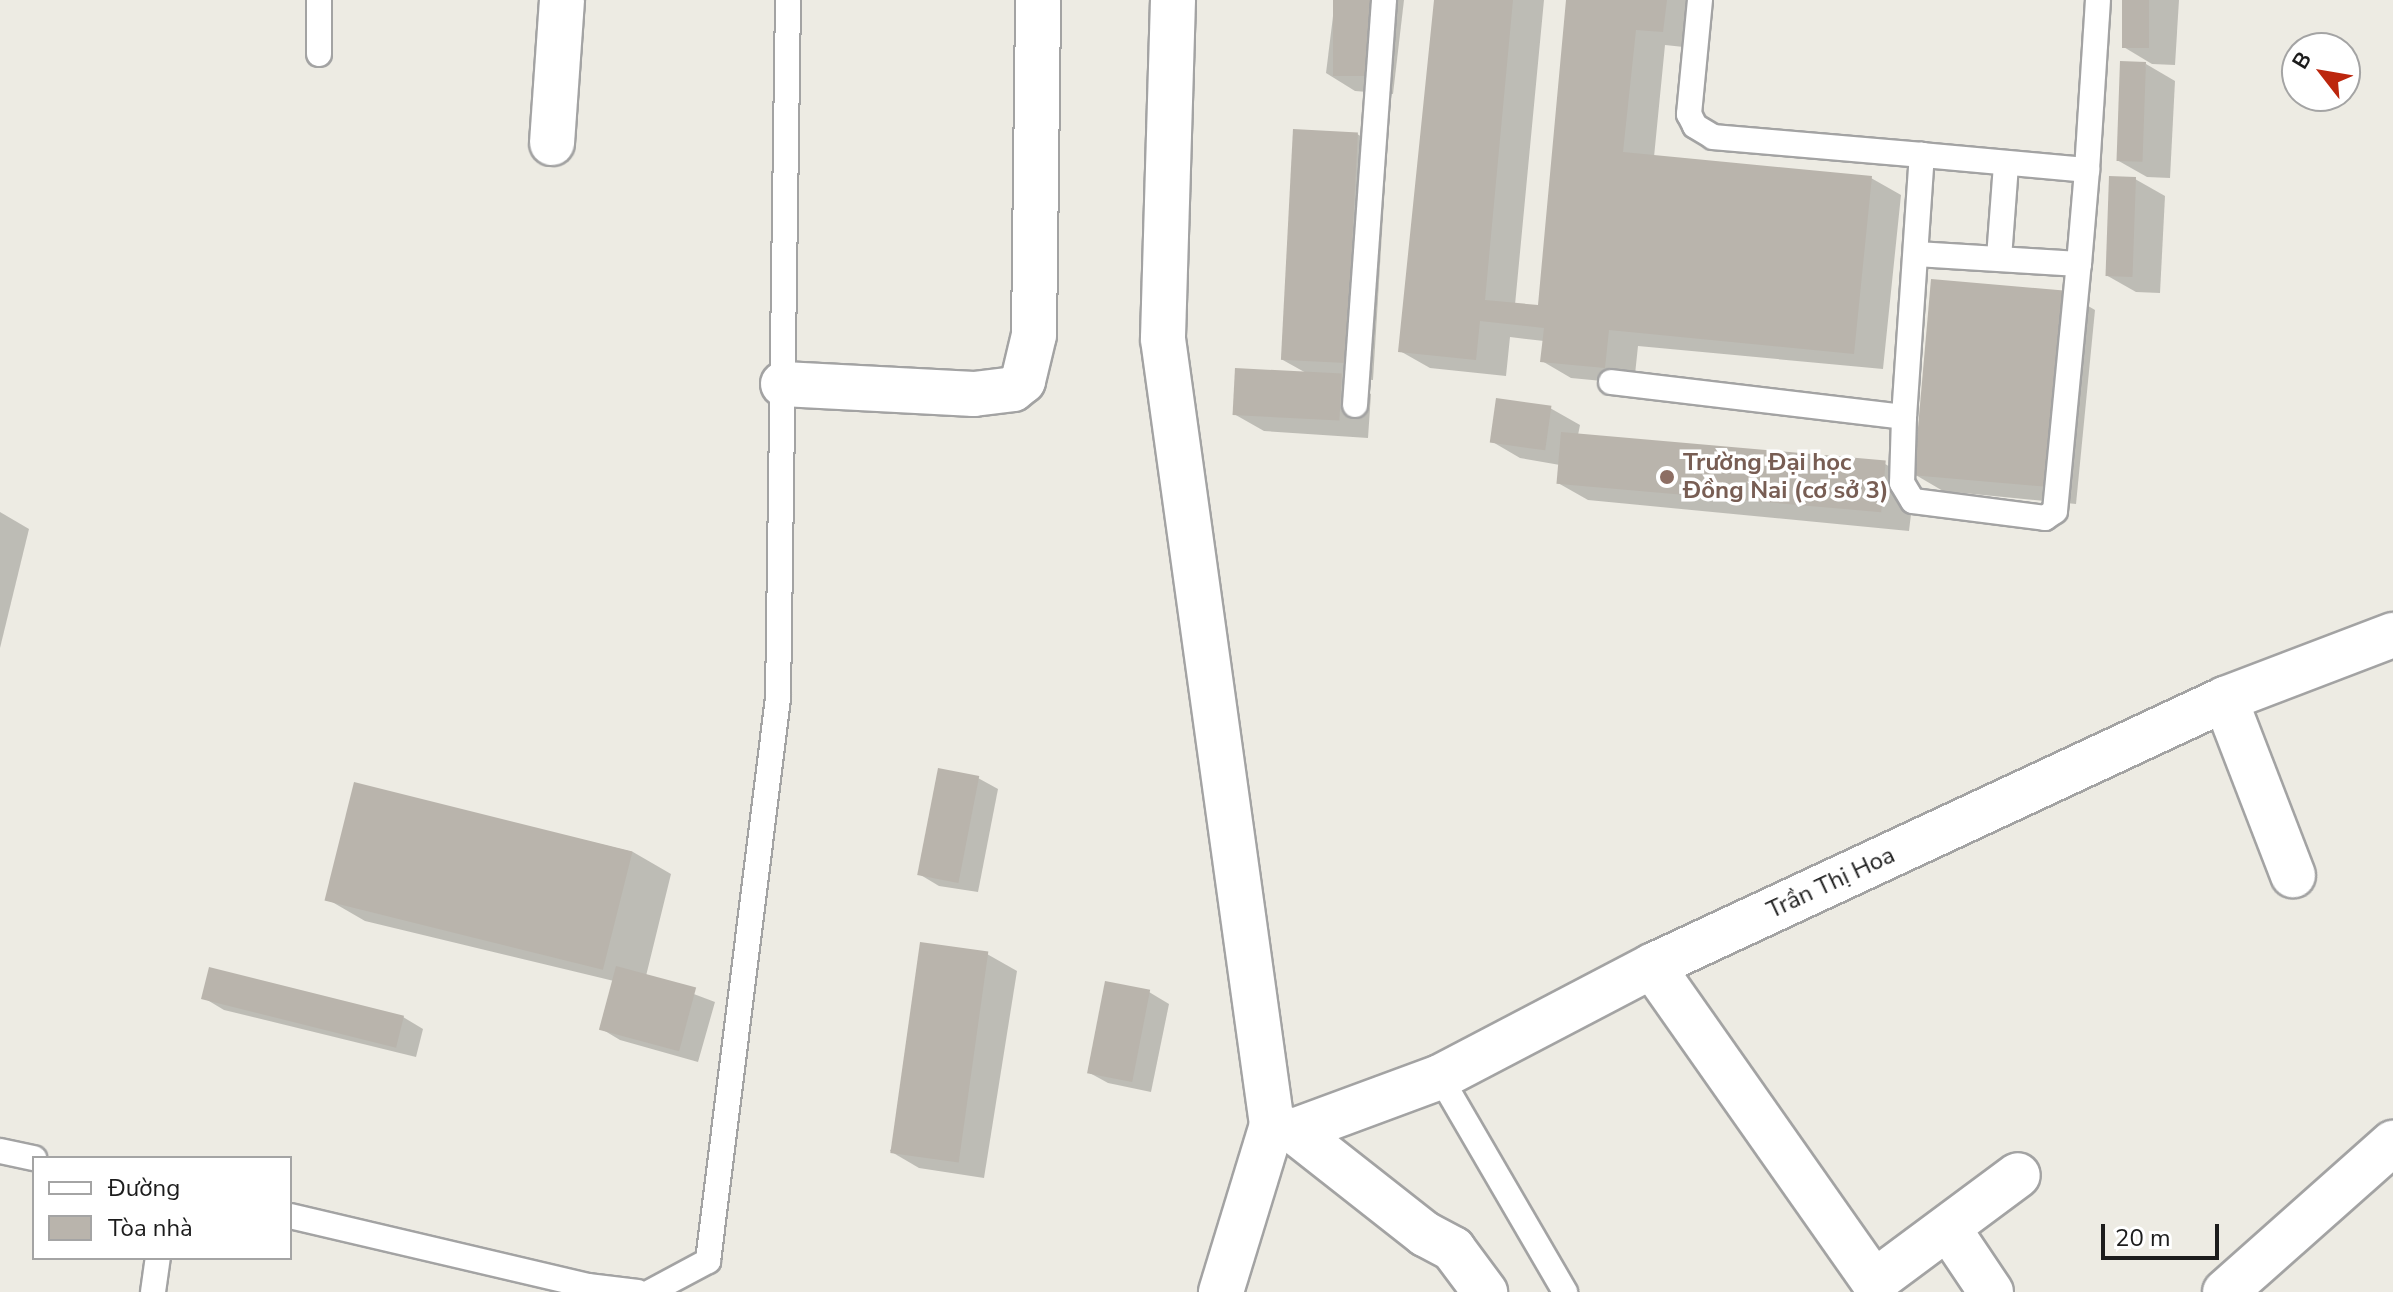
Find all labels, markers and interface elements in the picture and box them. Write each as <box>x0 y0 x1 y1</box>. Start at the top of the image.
north arrow <box>2281 32 2361 112</box>
text: B <box>2285 46 2319 75</box>
place label: Trường Đại học Đồng Nai (cơ sở 3) <box>1683 449 1889 505</box>
marker: Trường Đại học Đồng Nai (cơ sở 3) <box>1658 468 1676 486</box>
street label: Trần Thị Hoa <box>1762 841 1900 925</box>
legend <box>32 1156 292 1260</box>
text: Đường <box>108 1172 180 1204</box>
scale bar <box>2105 1208 2223 1258</box>
text: Tòa nhà <box>108 1212 193 1244</box>
text: 20 m <box>2115 1222 2171 1254</box>

